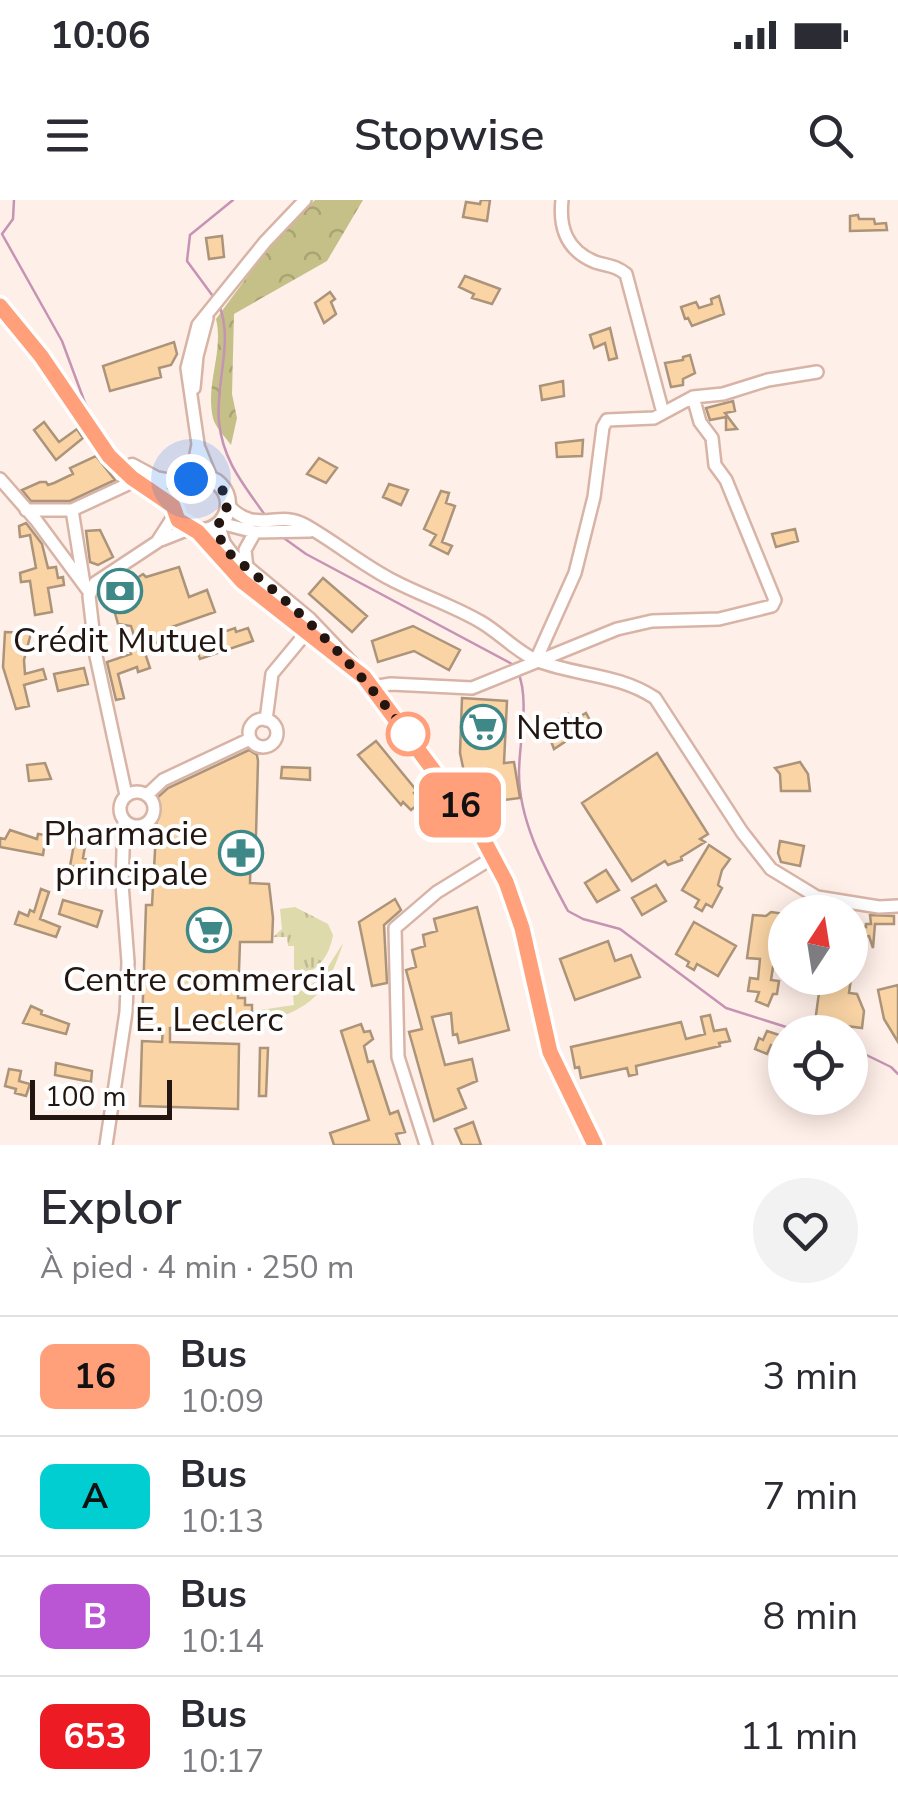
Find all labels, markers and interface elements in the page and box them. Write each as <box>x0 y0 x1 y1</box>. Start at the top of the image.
text: 10:06 <box>50 10 151 61</box>
text: Stopwise <box>354 105 544 166</box>
icon: menu <box>40 108 95 163</box>
icon: search <box>803 108 858 163</box>
your location <box>166 454 216 504</box>
bank icon: Crédit Mutuel <box>97 568 143 614</box>
place label: Crédit Mutuel <box>13 617 228 664</box>
supermarket icon: Netto <box>460 704 506 750</box>
place label: Netto <box>516 704 604 751</box>
unlabelled marker <box>387 713 429 755</box>
line badge: 16 <box>415 772 505 838</box>
text: 16 <box>439 782 481 829</box>
place label: Pharmacie principale <box>43 810 208 897</box>
pharmacy icon: Pharmacie principale <box>218 830 264 876</box>
north arrow <box>768 895 868 995</box>
map controls <box>768 895 868 1115</box>
supermarket icon: Centre commercial E. Leclerc <box>186 907 232 953</box>
place label: Centre commercial E. Leclerc <box>63 956 356 1043</box>
button: locate <box>768 1015 868 1115</box>
scale bar <box>30 1075 172 1120</box>
text: 100 m <box>45 1078 127 1116</box>
text: Explor <box>40 1175 182 1241</box>
button: heart <box>753 1178 858 1283</box>
text: À pied · 4 min · 250 m <box>40 1246 354 1289</box>
text: Bus <box>180 1329 247 1380</box>
text: 3 min <box>763 1351 858 1402</box>
text: 16 <box>74 1353 116 1400</box>
text: 10:09 <box>180 1380 264 1423</box>
text: Bus <box>180 1449 247 1500</box>
text: 7 min <box>763 1471 858 1522</box>
text: A <box>82 1473 108 1520</box>
text: 10:13 <box>180 1500 264 1543</box>
text: Bus <box>180 1569 247 1620</box>
text: 8 min <box>763 1591 858 1642</box>
text: B <box>83 1593 107 1640</box>
text: 10:14 <box>180 1620 264 1663</box>
text: Bus <box>180 1689 247 1740</box>
text: 11 min <box>740 1711 858 1762</box>
text: 653 <box>63 1713 127 1760</box>
text: 10:17 <box>180 1740 264 1783</box>

